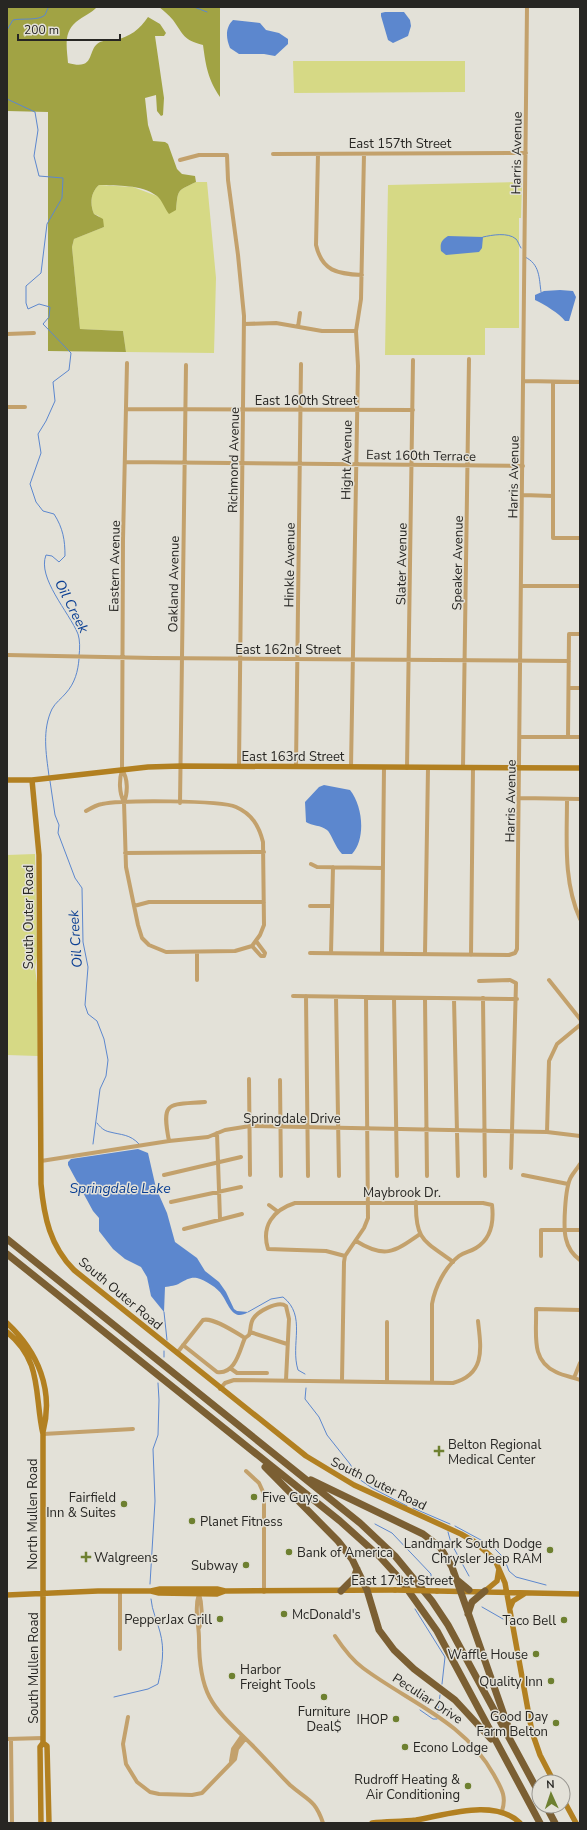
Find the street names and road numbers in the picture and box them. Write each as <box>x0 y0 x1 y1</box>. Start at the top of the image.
street label: Harris Avenue <box>507 111 527 195</box>
street label: East 157th Street <box>349 135 452 153</box>
street label: East 160th Street <box>255 392 358 410</box>
street label: Richmond Avenue <box>224 407 244 513</box>
street label: Hight Avenue <box>337 420 357 500</box>
street label: Harris Avenue <box>504 435 524 519</box>
street label: East 160th Terrace <box>366 446 476 466</box>
street label: Speaker Avenue <box>448 515 468 611</box>
street label: Eastern Avenue <box>105 520 125 612</box>
street label: Hinkle Avenue <box>280 522 300 608</box>
street label: Slater Avenue <box>392 523 412 605</box>
street label: Oakland Avenue <box>164 535 184 632</box>
street label: East 162nd Street <box>235 641 341 659</box>
street label: East 163rd Street <box>242 748 345 766</box>
street label: Harris Avenue <box>501 759 521 843</box>
street label: South Outer Road <box>20 865 38 969</box>
street label: Springdale Drive <box>243 1110 341 1128</box>
street label: Maybrook Dr. <box>363 1184 441 1202</box>
street label: South Outer Road <box>74 1253 166 1334</box>
street label: South Outer Road <box>328 1453 430 1515</box>
street label: North Mullen Road <box>24 1458 42 1570</box>
street label: East 171st Street <box>351 1572 453 1590</box>
street label: South Mullen Road <box>25 1612 43 1724</box>
street label: Peculiar Drive <box>389 1669 466 1728</box>

